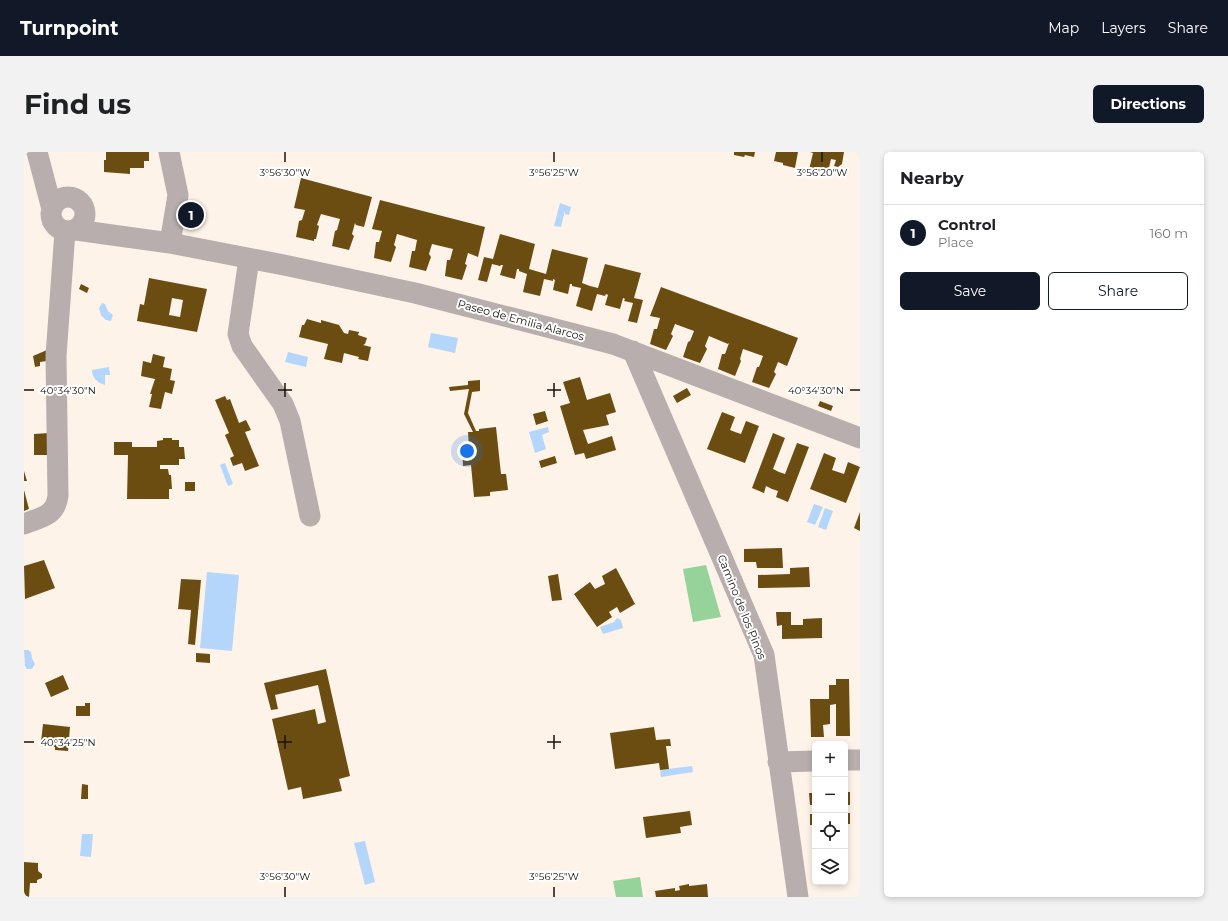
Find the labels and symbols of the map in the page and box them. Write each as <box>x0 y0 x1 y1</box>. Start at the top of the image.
text: 3°56'30"W <box>260 166 310 179</box>
text: 3°56'25"W <box>529 166 579 179</box>
text: 3°56'20"W <box>797 166 847 179</box>
pin: 1 <box>178 200 204 230</box>
street label: Paseo de Emilia Alarcos <box>456 296 586 344</box>
text: 40°34'30"N <box>40 384 96 397</box>
text: 40°34'30"N <box>788 384 844 397</box>
your location <box>457 441 477 461</box>
street label: Camino de los Pinos <box>715 553 770 662</box>
text: 40°34'25"N <box>40 736 96 749</box>
text: 3°56'30"W <box>260 870 310 883</box>
text: 3°56'25"W <box>529 870 579 883</box>

